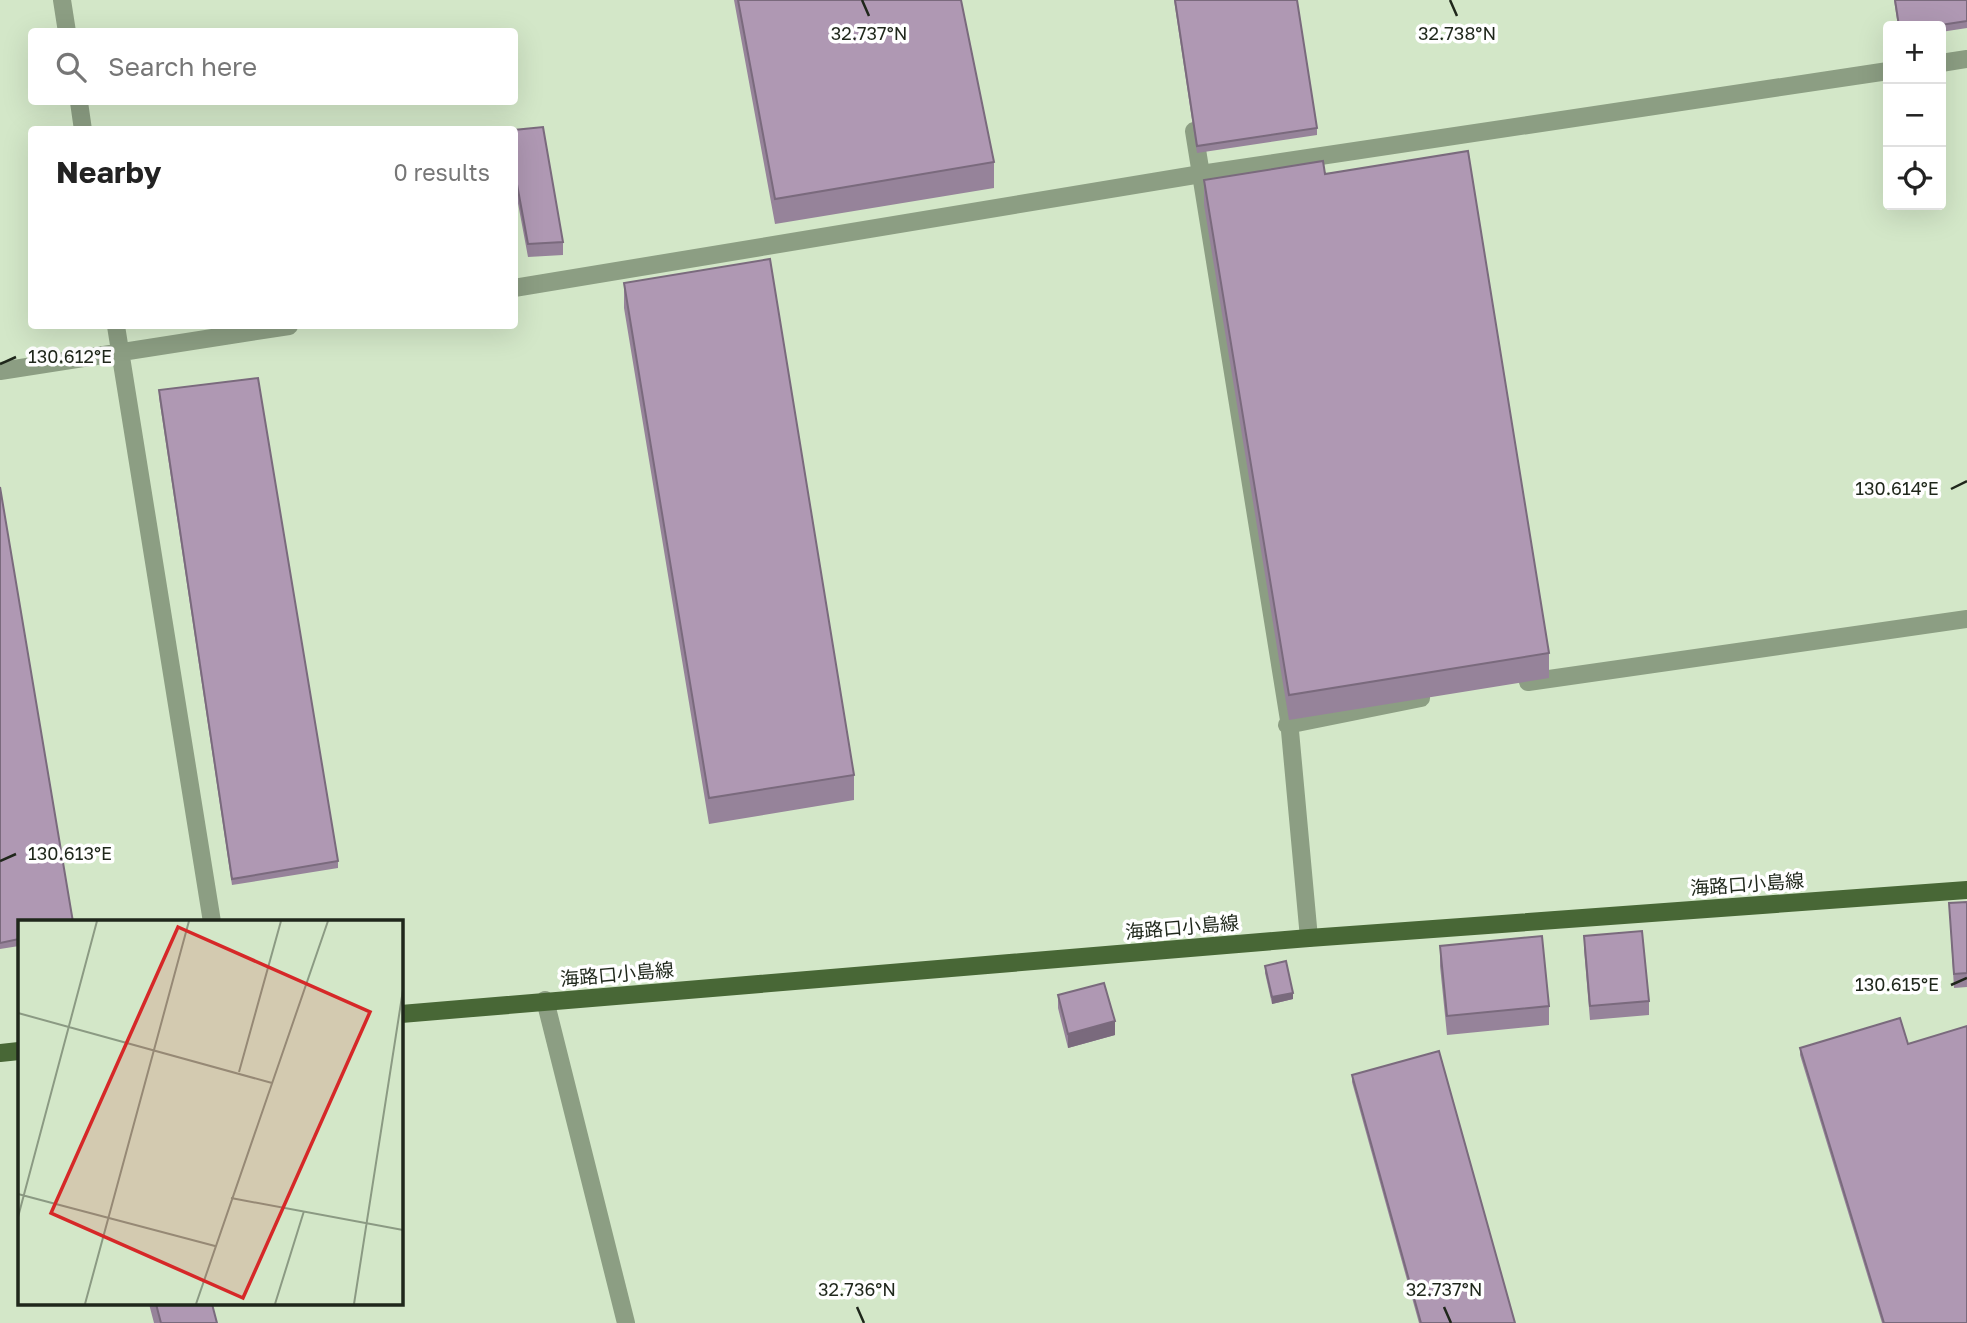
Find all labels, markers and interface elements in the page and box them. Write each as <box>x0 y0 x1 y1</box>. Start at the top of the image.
map controls <box>1883 21 1946 210</box>
button: + <box>1883 21 1946 84</box>
text: 32.737°N <box>831 22 907 44</box>
text: 32.738°N <box>1418 22 1496 44</box>
search box <box>28 28 518 105</box>
icon: search <box>52 48 90 86</box>
text: Search here <box>108 51 257 82</box>
button: − <box>1883 84 1946 147</box>
button: locate <box>1883 147 1946 210</box>
text: Nearby <box>56 154 161 190</box>
text: 0 results <box>394 158 490 186</box>
text: 130.612°E <box>28 345 112 367</box>
text: 130.614°E <box>1855 477 1939 499</box>
text: 130.613°E <box>28 842 112 864</box>
street label: 海路口小島線 <box>1689 868 1805 899</box>
street label: 海路口小島線 <box>1124 910 1240 943</box>
inset map <box>18 920 402 1306</box>
street label: 海路口小島線 <box>559 957 675 990</box>
text: 130.615°E <box>1855 973 1939 995</box>
text: 32.736°N <box>818 1278 896 1300</box>
text: 32.737°N <box>1406 1278 1482 1300</box>

